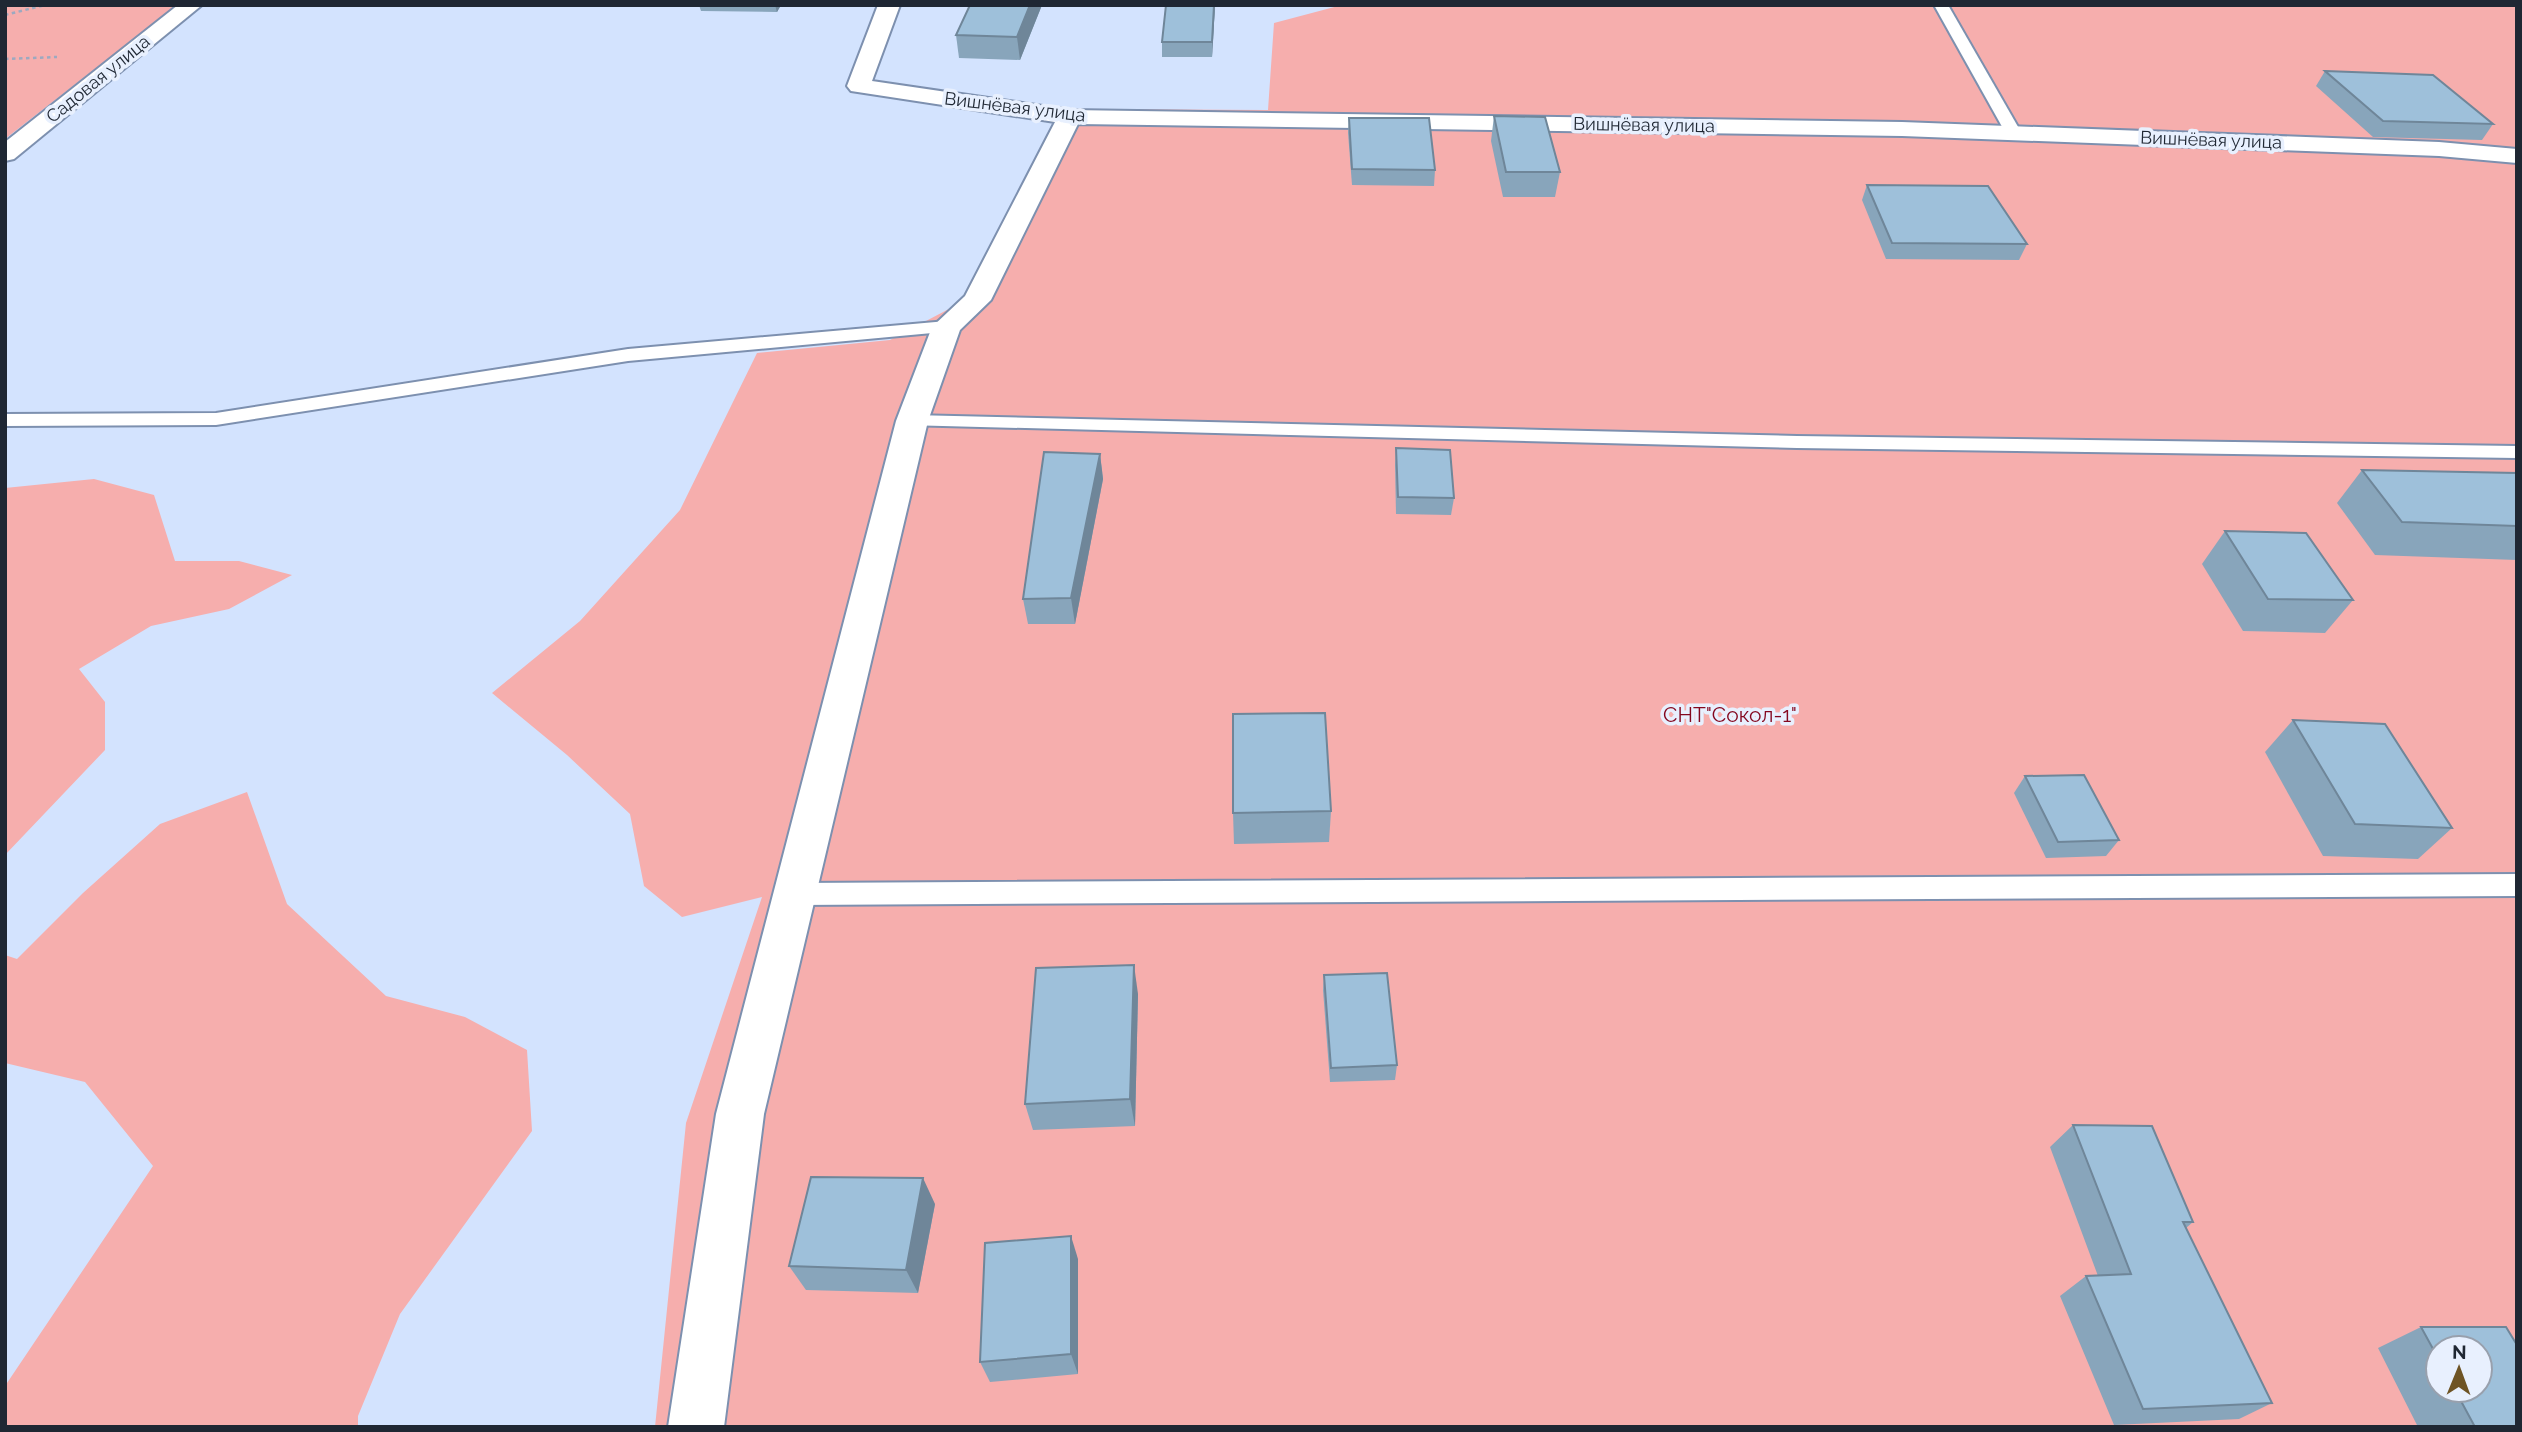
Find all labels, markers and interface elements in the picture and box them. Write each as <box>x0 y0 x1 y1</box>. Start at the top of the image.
street label: Садовая улица <box>42 30 154 127</box>
street label: Вишнёвая улица <box>943 87 1087 126</box>
street label: Вишнёвая улица <box>1573 113 1715 136</box>
street label: Вишнёвая улица <box>2140 127 2282 152</box>
park label: СНТ"Сокол-1" <box>1663 702 1797 727</box>
north arrow <box>2424 1334 2494 1404</box>
text: N <box>2452 1341 2467 1363</box>

